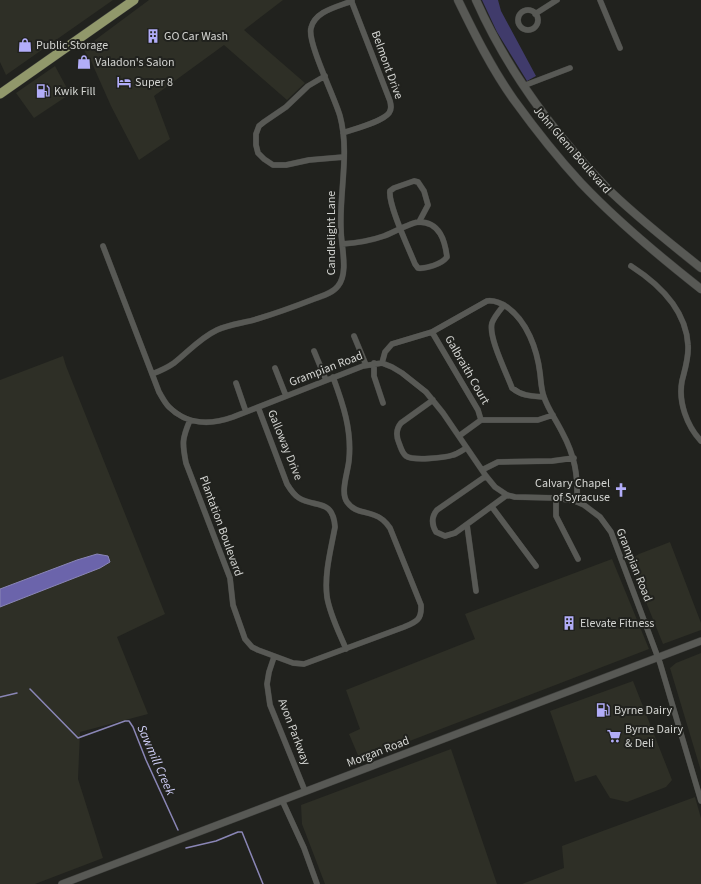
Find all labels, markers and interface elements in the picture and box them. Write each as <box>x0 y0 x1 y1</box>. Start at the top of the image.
building icon: GO Car Wash <box>145 28 161 44</box>
place label: GO Car Wash <box>164 28 228 45</box>
street label: Belmont Drive <box>367 28 407 102</box>
shop icon: Public Storage <box>17 37 33 53</box>
place label: Public Storage <box>36 37 108 54</box>
shop icon: Valadon's Salon <box>76 54 92 70</box>
place label: Valadon's Salon <box>95 54 175 71</box>
hotel icon: Super 8 <box>116 74 132 90</box>
place label: Super 8 <box>135 74 173 91</box>
fuel station icon: Kwik Fill <box>35 83 51 99</box>
place label: Kwik Fill <box>54 83 96 100</box>
street label: John Glenn Boulevard <box>529 103 615 197</box>
street label: Candlelight Lane <box>323 191 340 275</box>
street label: Galbraith Court <box>440 332 494 408</box>
street label: Grampian Road <box>287 347 365 391</box>
street label: Galloway Drive <box>263 407 307 483</box>
street label: Plantation Boulevard <box>195 473 247 579</box>
place label: Calvary Chapel of Syracuse <box>535 475 610 506</box>
church icon: Calvary Chapel of Syracuse <box>613 482 629 498</box>
street label: Grampian Road <box>612 526 656 604</box>
building icon: Elevate Fitness <box>561 615 577 631</box>
place label: Elevate Fitness <box>580 615 654 632</box>
street label: Avon Parkway <box>274 696 315 768</box>
fuel station icon: Byrne Dairy <box>595 702 611 718</box>
place label: Byrne Dairy <box>614 702 672 719</box>
place label: Byrne Dairy & Deli <box>625 721 683 752</box>
water label: Sawmill Creek <box>132 722 180 799</box>
supermarket icon: Byrne Dairy & Deli <box>606 728 622 744</box>
street label: Morgan Road <box>344 732 412 772</box>

